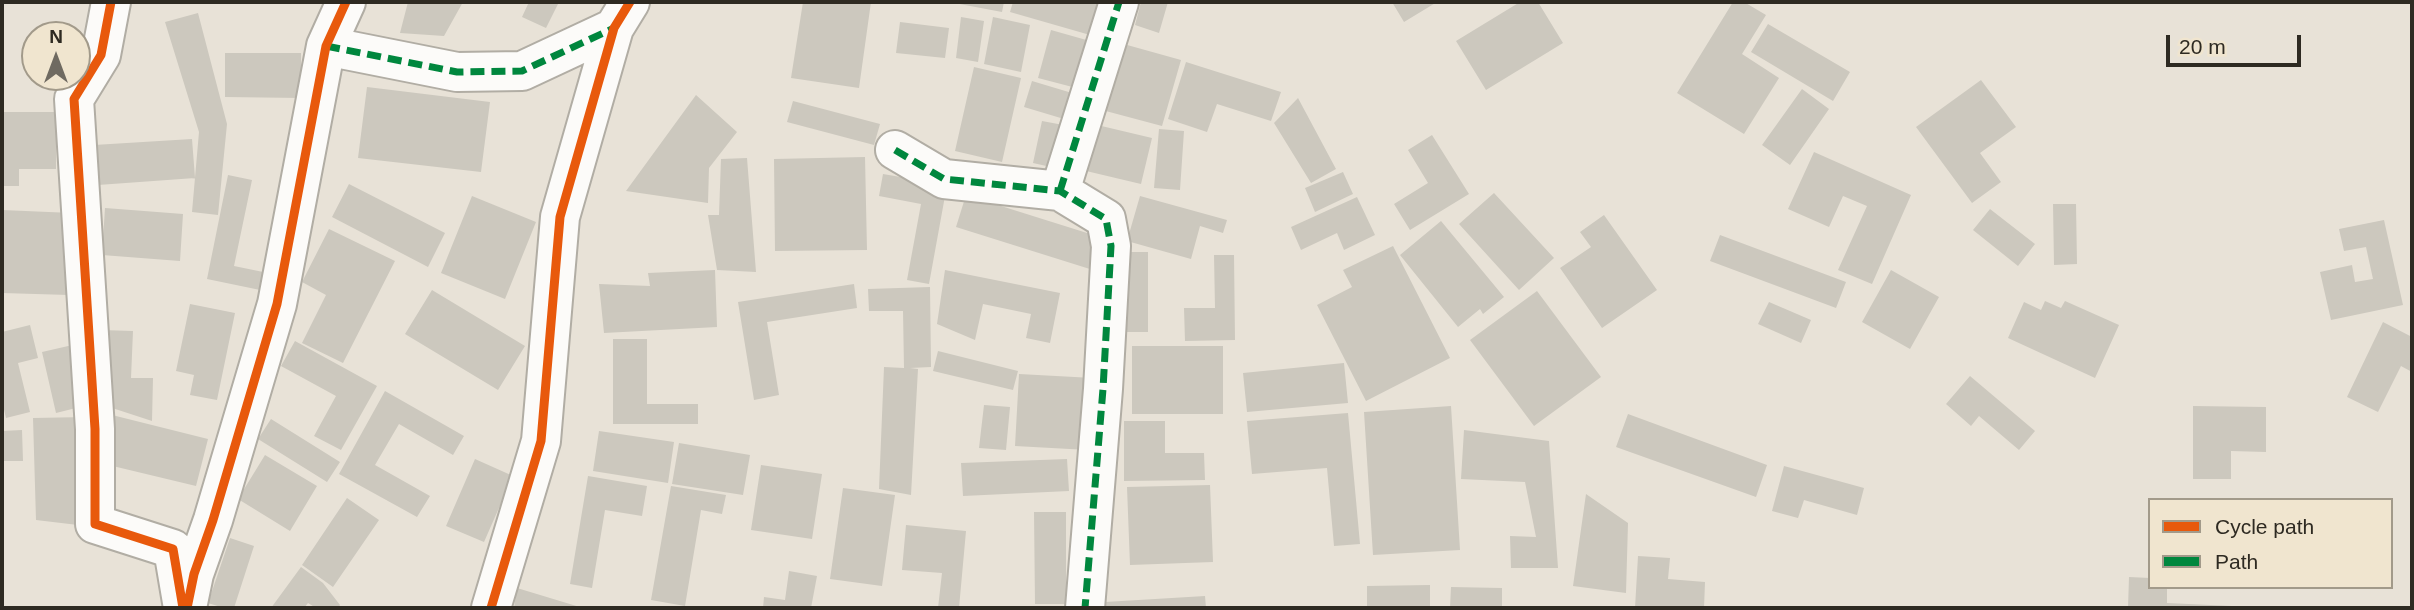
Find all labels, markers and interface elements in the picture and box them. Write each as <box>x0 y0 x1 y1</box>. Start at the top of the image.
north arrow <box>21 21 91 91</box>
scale bar <box>2169 21 2304 65</box>
text: N <box>49 26 63 47</box>
text: 20 m <box>2179 35 2226 58</box>
legend <box>2148 498 2393 589</box>
text: Cycle path <box>2215 515 2314 538</box>
text: Path <box>2215 550 2258 573</box>

